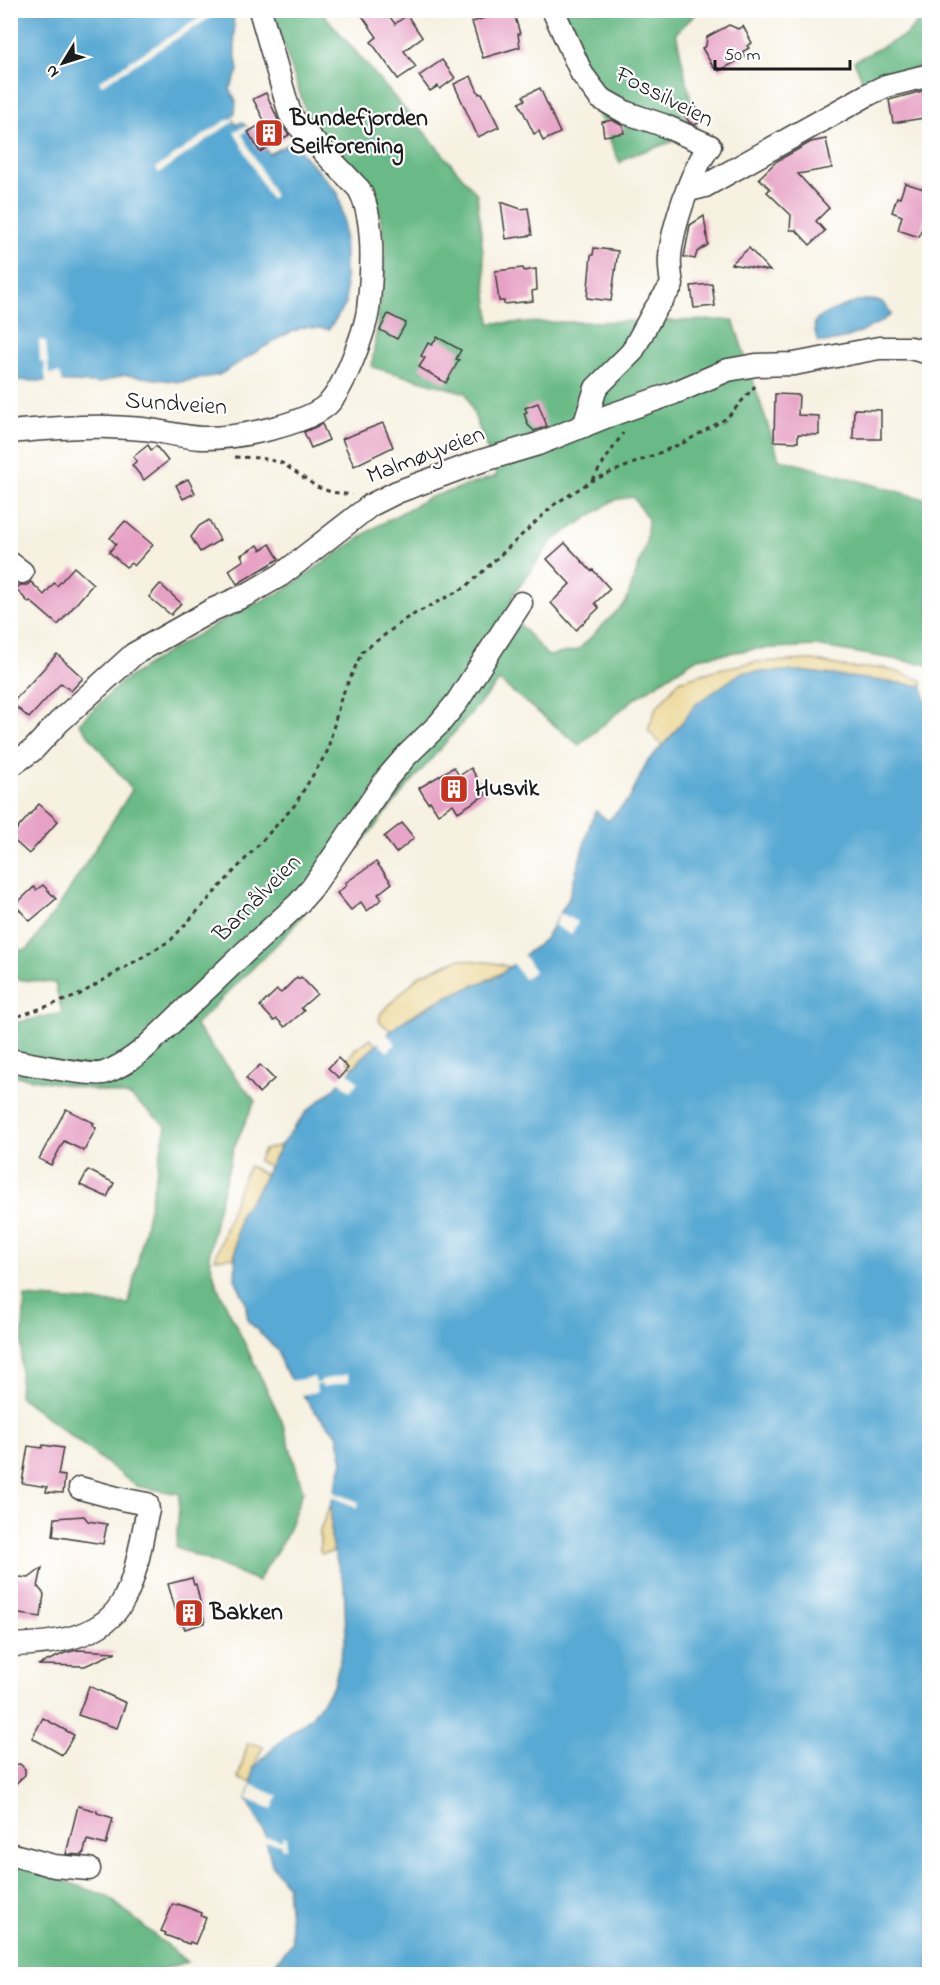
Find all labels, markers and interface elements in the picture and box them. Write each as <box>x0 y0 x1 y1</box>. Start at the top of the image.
north arrow <box>33 33 93 93</box>
scale bar <box>715 33 850 71</box>
text: 50 m <box>724 43 761 69</box>
street label: Fossilveien <box>608 58 719 138</box>
text: N <box>40 59 66 83</box>
place label: Bundefjorden Seilforening <box>289 102 428 166</box>
building icon: Bundefjorden Seilforening <box>253 117 285 149</box>
street label: Sundveien <box>124 384 228 426</box>
street label: Malmøyveien <box>362 418 490 495</box>
place label: Husvik <box>475 772 539 807</box>
building icon: Husvik <box>438 773 470 805</box>
street label: Barnålveien <box>205 847 310 952</box>
place label: Bakken <box>209 1596 283 1631</box>
building icon: Bakken <box>173 1597 205 1629</box>

